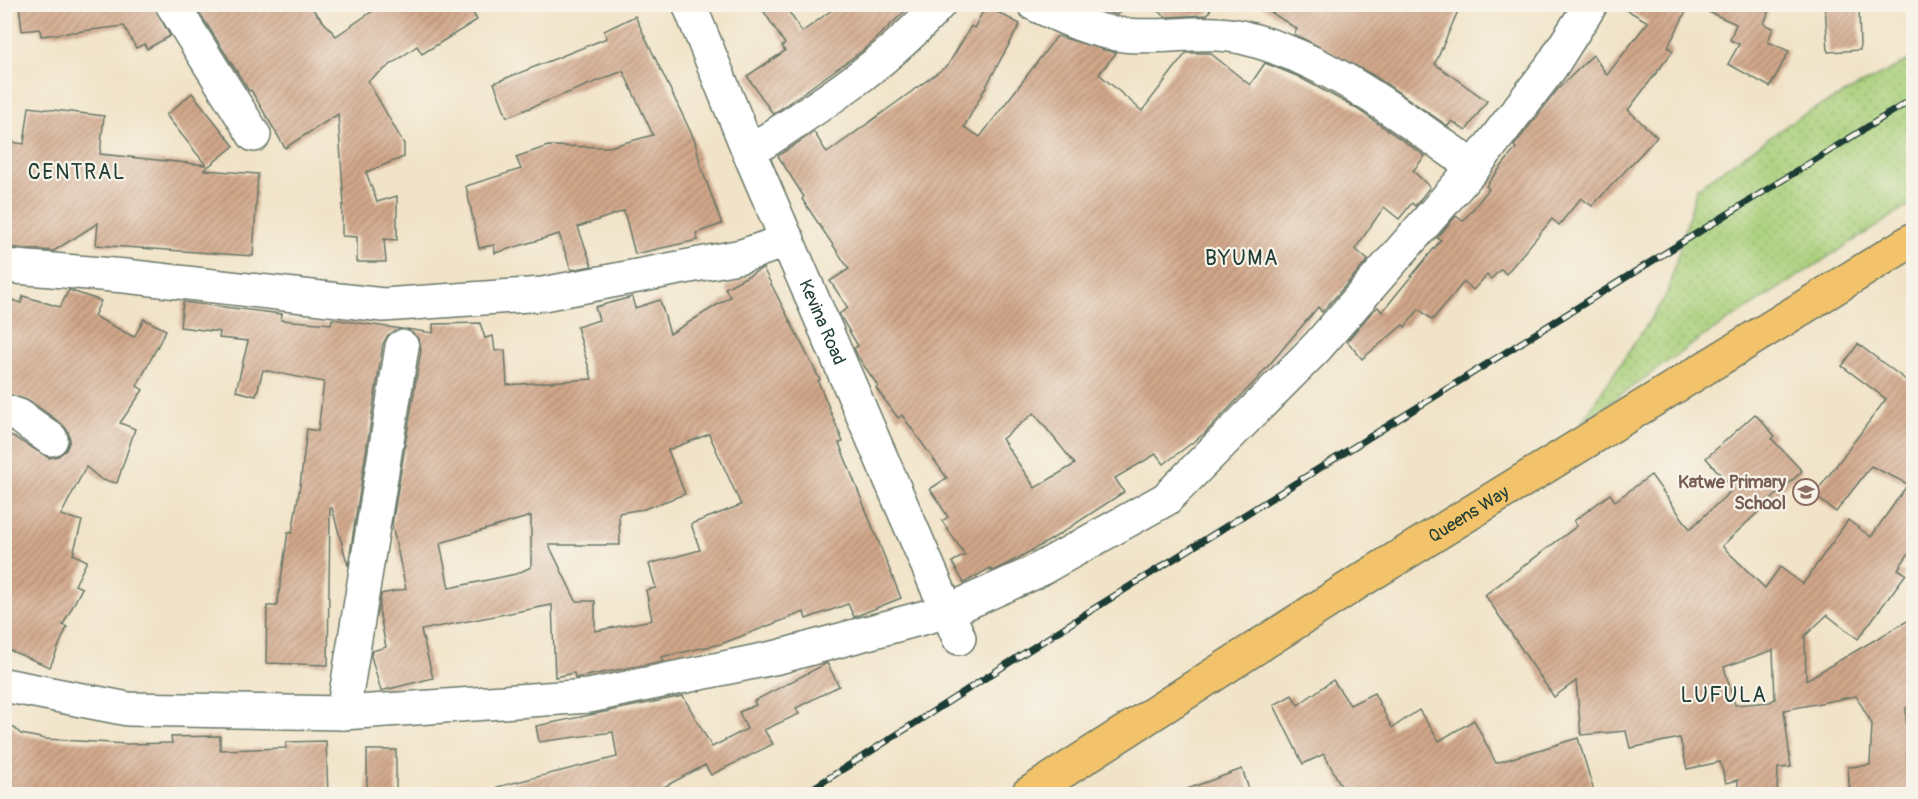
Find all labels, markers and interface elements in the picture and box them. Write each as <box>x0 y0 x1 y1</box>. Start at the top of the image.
district label: CENTRAL <box>28 159 126 186</box>
district label: BYUMA <box>1205 245 1279 272</box>
street label: Kevina Road <box>794 276 851 368</box>
place label: Katwe Primary School <box>1678 471 1786 515</box>
school or university icon: Katwe Primary School <box>1791 477 1821 507</box>
street label: Queens Way <box>1424 481 1514 548</box>
district label: LUFULA <box>1681 682 1767 709</box>

